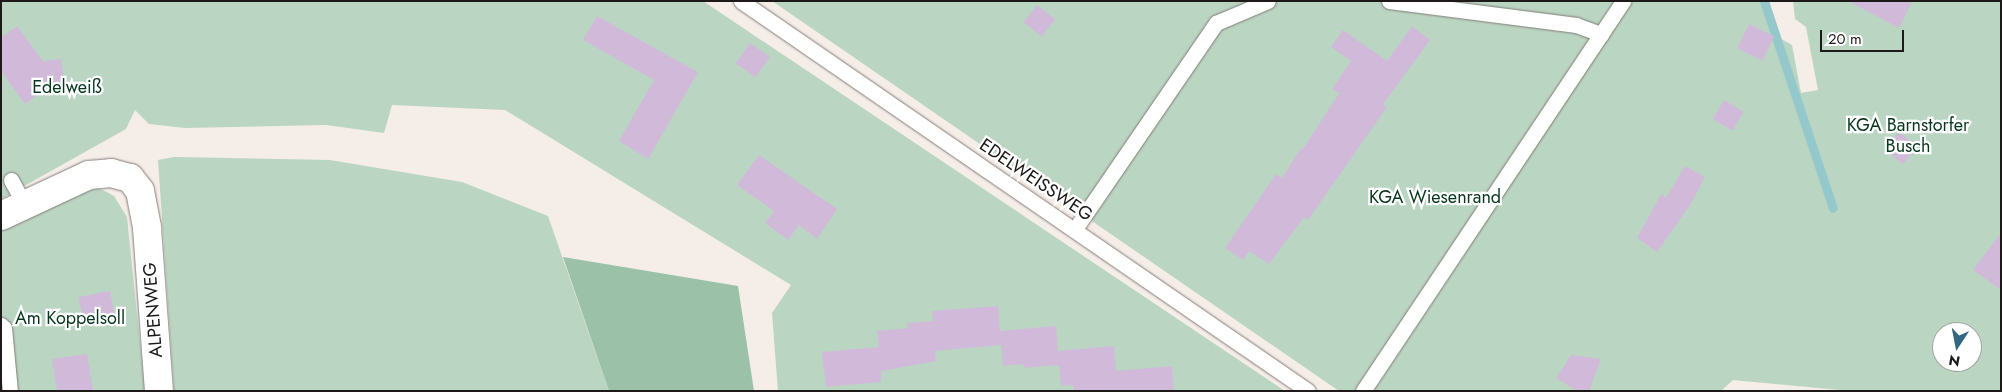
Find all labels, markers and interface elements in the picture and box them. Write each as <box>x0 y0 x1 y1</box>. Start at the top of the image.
scale bar <box>1822 20 1906 52</box>
text: 20 m <box>1828 28 1862 50</box>
park label: Edelweiß <box>32 76 102 98</box>
park label: KGA Barnstorfer Busch <box>1847 115 1969 158</box>
street label: EDELWEISSWEG <box>975 134 1097 226</box>
park label: KGA Wiesenrand <box>1369 186 1501 208</box>
street label: ALPENWEG <box>139 262 167 358</box>
park label: Am Koppelsoll <box>15 307 125 329</box>
north arrow <box>1932 322 1982 372</box>
text: N <box>1947 350 1962 372</box>

